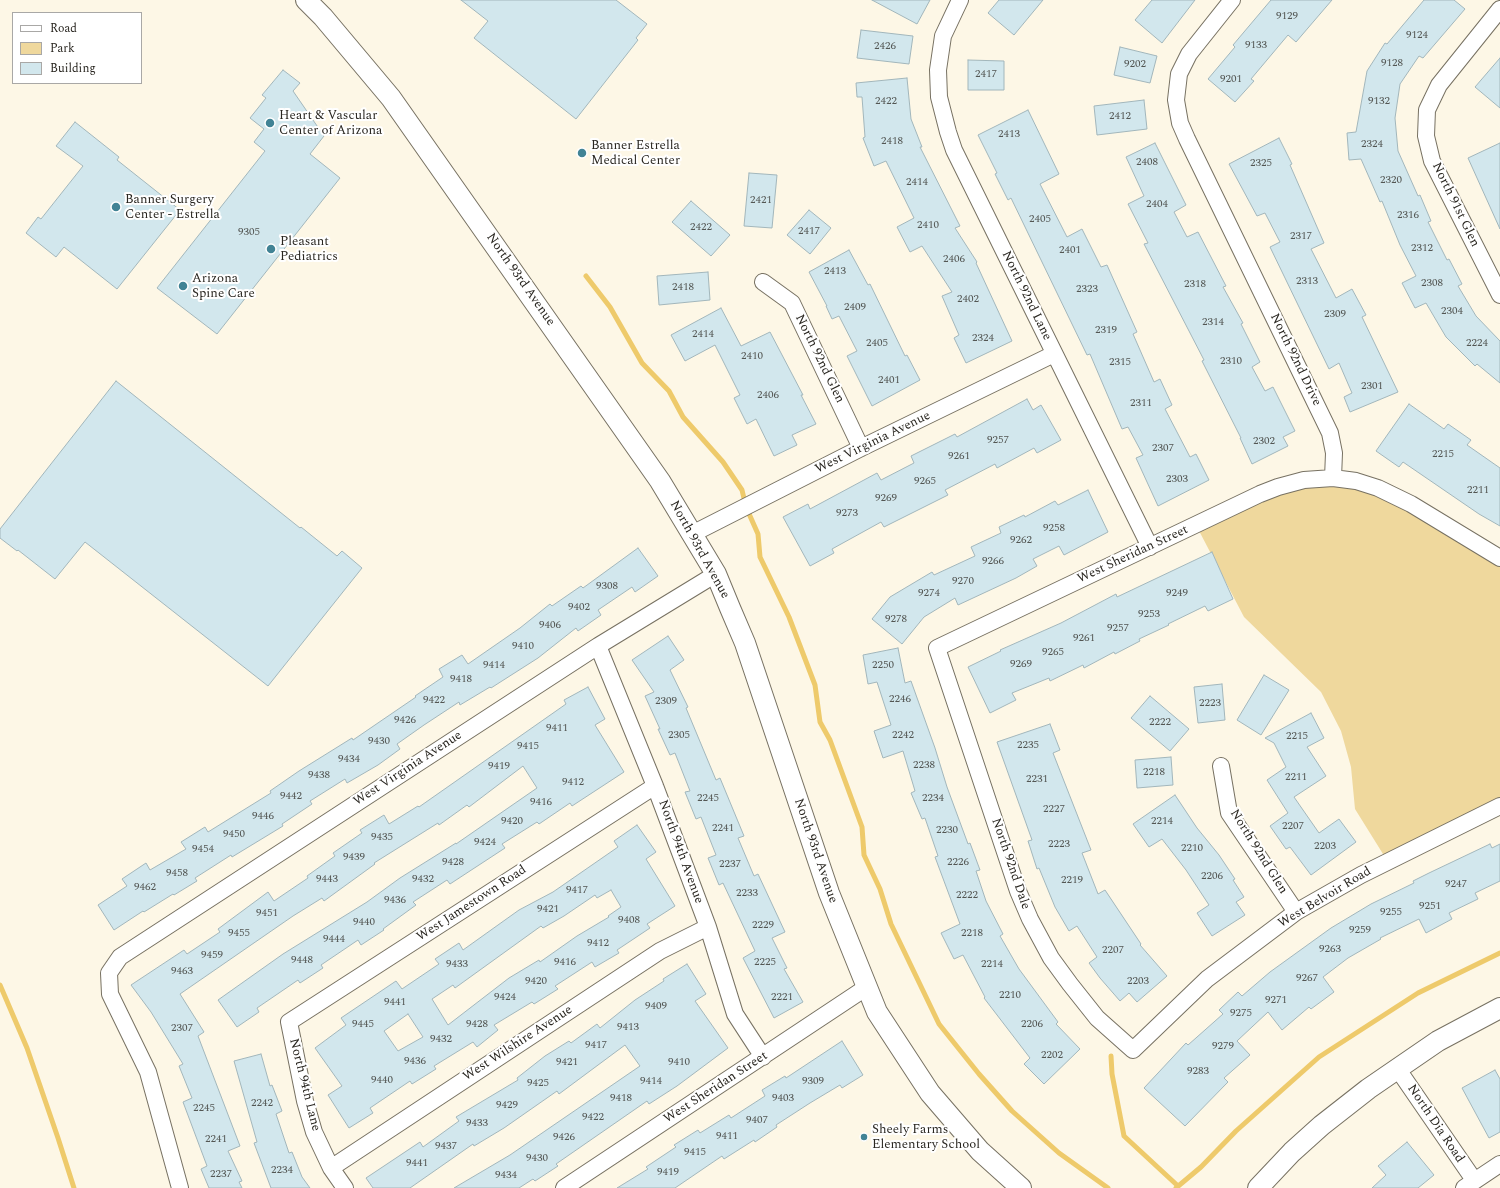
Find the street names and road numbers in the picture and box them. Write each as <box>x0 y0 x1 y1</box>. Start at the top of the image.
street label: North 91st Glen <box>1428 160 1482 250</box>
street label: North 93rd Avenue <box>482 231 558 329</box>
street label: North 92nd Lane <box>998 249 1054 343</box>
street label: North 92nd Drive <box>1266 311 1324 409</box>
street label: North 92nd Glen <box>791 312 847 406</box>
street label: West Virginia Avenue <box>813 408 933 478</box>
street label: North 93rd Avenue <box>666 498 732 602</box>
street label: West Sheridan Street <box>1075 522 1191 588</box>
street label: West Virginia Avenue <box>351 728 465 810</box>
street label: North 93rd Avenue <box>790 797 840 905</box>
street label: North 94th Avenue <box>654 798 706 906</box>
street label: North 92nd Glen <box>1226 807 1290 897</box>
street label: North 92nd Dale <box>987 816 1033 912</box>
street label: West Jamestown Road <box>414 863 530 945</box>
street label: West Belvoir Road <box>1276 864 1374 932</box>
street label: West Wilshire Avenue <box>460 1003 576 1085</box>
street label: North 94th Lane <box>285 1037 323 1133</box>
street label: West Sheridan Street <box>661 1049 771 1127</box>
street label: North Dia Road <box>1403 1082 1467 1166</box>

